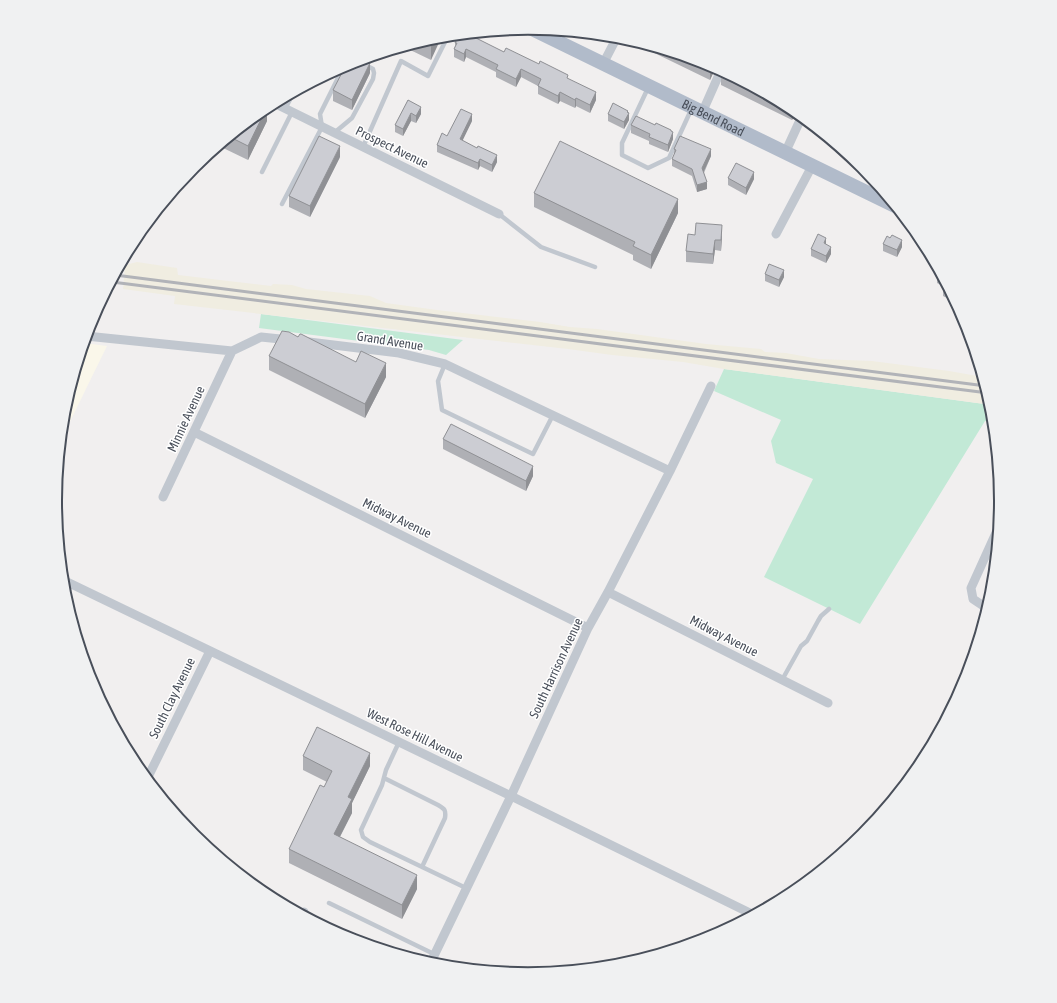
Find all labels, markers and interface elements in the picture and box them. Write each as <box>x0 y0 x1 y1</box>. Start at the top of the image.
street label: Big Bend Road <box>680 96 747 139</box>
street label: Prospect Avenue <box>353 123 431 171</box>
street label: Grand Avenue <box>356 328 424 354</box>
street label: Minnie Avenue <box>164 384 208 454</box>
street label: Midway Avenue <box>360 495 434 541</box>
street label: Midway Avenue <box>687 612 761 660</box>
street label: South Harrison Avenue <box>526 615 586 720</box>
street label: South Clay Avenue <box>146 655 198 741</box>
street label: West Rose Hill Avenue <box>364 705 466 765</box>

